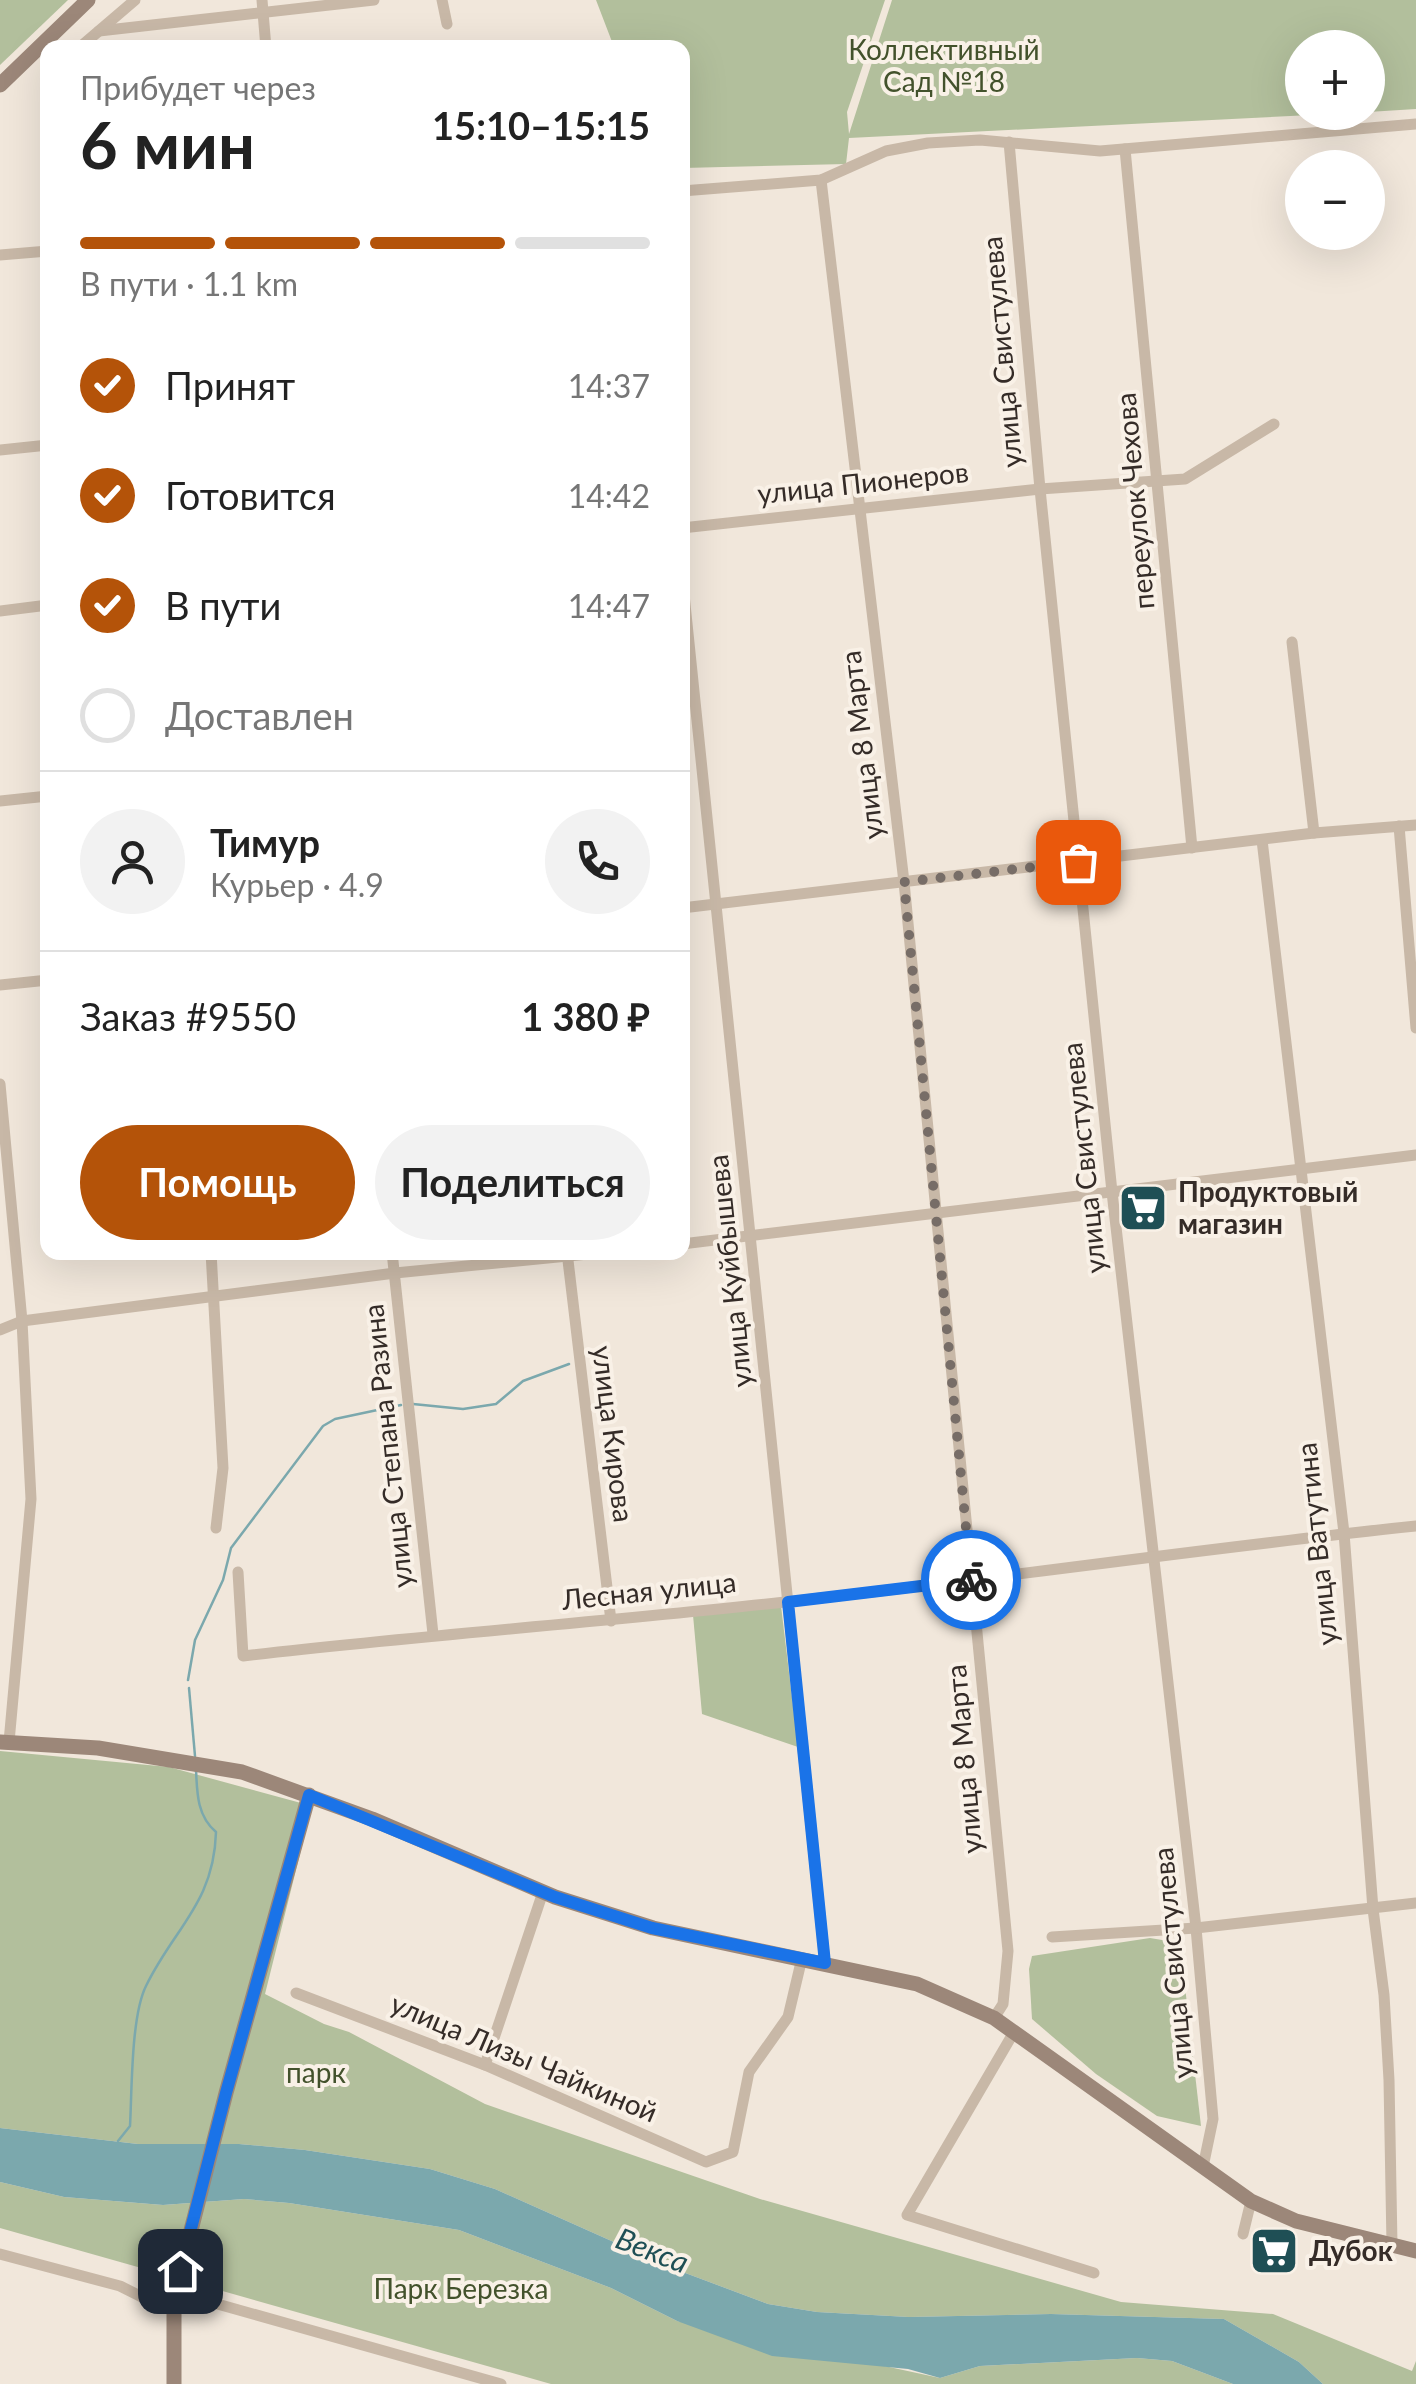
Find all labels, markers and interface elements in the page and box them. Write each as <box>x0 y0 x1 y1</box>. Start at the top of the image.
map controls <box>1285 30 1385 250</box>
button: + <box>1285 30 1385 130</box>
park label: Коллективный Сад №18 <box>848 32 1040 98</box>
text: Прибудет через <box>80 68 316 107</box>
text: 15:10–15:15 <box>432 102 650 148</box>
text: 6 мин <box>80 105 255 183</box>
button: − <box>1285 150 1385 250</box>
street label: улица Свистулева <box>974 235 1028 469</box>
text: В пути · 1.1 km <box>80 264 298 303</box>
icon: check <box>80 358 135 413</box>
text: Принят <box>165 362 295 408</box>
text: 14:37 <box>568 366 650 405</box>
street label: переулок Чехова <box>1108 391 1160 611</box>
street label: улица Пионеров <box>756 454 970 510</box>
icon: check <box>80 468 135 523</box>
text: Готовится <box>165 472 336 518</box>
text: 14:42 <box>568 476 650 515</box>
icon: check <box>80 578 135 633</box>
text: В пути <box>165 582 281 628</box>
text: 14:47 <box>568 586 650 625</box>
street label: улица 8 Марта <box>833 649 889 841</box>
text: Доставлен <box>165 692 354 738</box>
button: person <box>80 809 185 914</box>
button: phone <box>545 809 650 914</box>
text: Тимур <box>210 819 320 865</box>
pin <box>1036 820 1121 905</box>
icon: bag <box>1051 835 1106 890</box>
text: Курьер · 4.9 <box>210 865 384 904</box>
text: Заказ #9550 <box>80 993 296 1039</box>
text: 1 380 ₽ <box>521 993 650 1039</box>
street label: улица Свистулева <box>1054 1041 1112 1275</box>
button: Помощь <box>80 1125 355 1240</box>
button: Поделиться <box>375 1125 650 1240</box>
street label: улица Куйбышева <box>700 1153 758 1389</box>
place label: Продуктовый магазин <box>1178 1174 1358 1240</box>
supermarket icon: Продуктовый магазин <box>1117 1182 1169 1234</box>
street label: улица Степана Разина <box>355 1302 419 1590</box>
street label: улица Кирова <box>586 1344 642 1524</box>
street label: улица Ватутина <box>1288 1441 1344 1647</box>
courier <box>921 1530 1021 1630</box>
icon: bike <box>944 1553 999 1608</box>
street label: Лесная улица <box>559 1564 738 1616</box>
street label: улица 8 Марта <box>938 1663 988 1855</box>
street label: улица Свистулева <box>1145 1846 1199 2080</box>
street label: улица Лизы Чайкиной <box>386 1985 663 2129</box>
park label: парк <box>286 2055 346 2089</box>
water label: Векса <box>611 2219 694 2279</box>
supermarket icon: Дубок <box>1248 2225 1300 2277</box>
pin <box>138 2229 223 2314</box>
place label: Дубок <box>1309 2233 1393 2267</box>
icon: home <box>153 2244 208 2299</box>
park label: Парк Березка <box>374 2271 548 2305</box>

